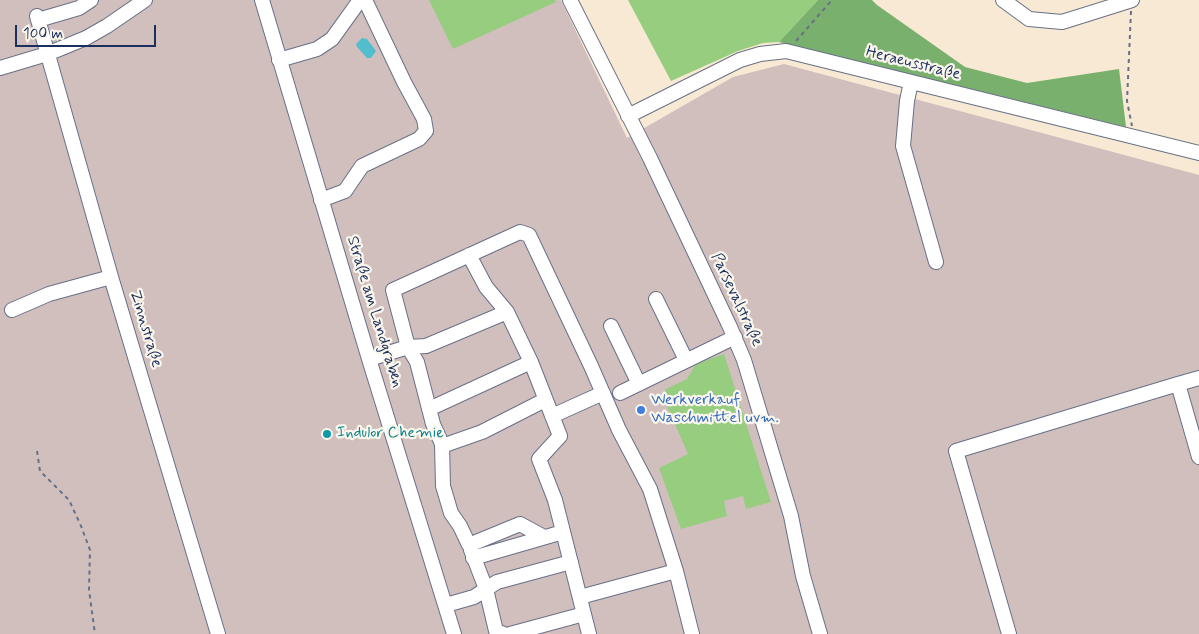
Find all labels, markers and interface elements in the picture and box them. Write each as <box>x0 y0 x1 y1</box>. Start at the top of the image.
scale bar <box>18 15 159 47</box>
text: 100 m <box>23 24 63 44</box>
street label: Heraeusstraße <box>864 43 962 85</box>
street label: Straße am Landgraben <box>342 234 406 390</box>
street label: Parsevalstraße <box>706 250 766 350</box>
street label: Zinnstraße <box>124 288 166 370</box>
place label: Werkverkauf Waschmittel uvm. <box>651 391 779 429</box>
marker: Werkverkauf Waschmittel uvm. <box>635 404 647 416</box>
place label: Indulor Chemie <box>337 424 444 444</box>
marker: Indulor Chemie <box>321 428 333 440</box>

